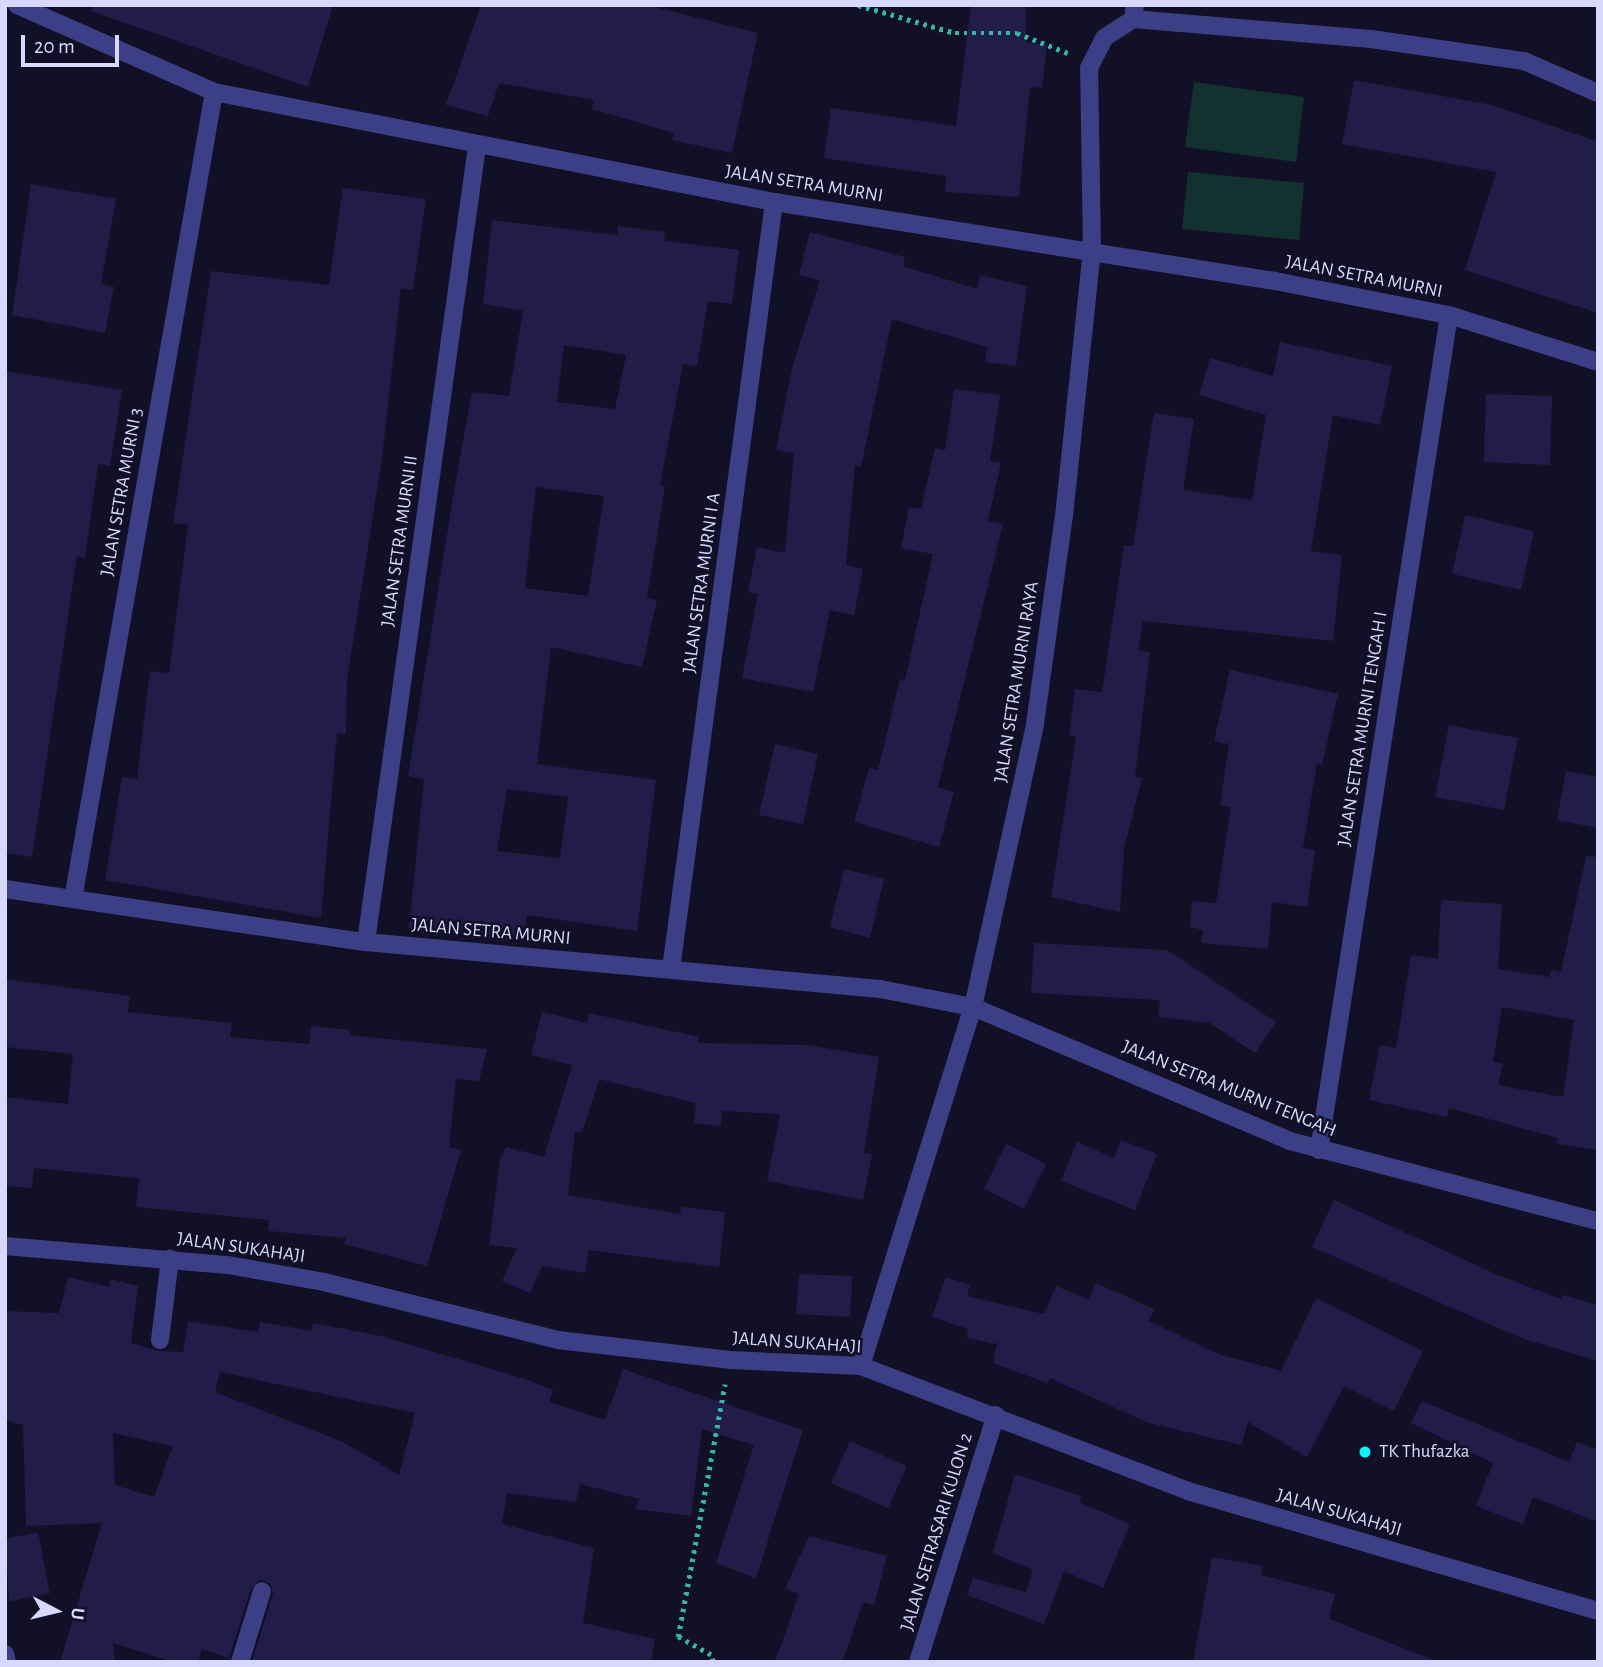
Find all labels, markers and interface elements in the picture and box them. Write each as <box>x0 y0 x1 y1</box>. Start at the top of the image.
scale bar <box>24 21 122 65</box>
text: 20 m <box>34 36 75 57</box>
street label: JALAN SETRA MURNI <box>723 160 885 208</box>
street label: JALAN SETRA MURNI <box>1284 251 1444 303</box>
street label: JALAN SETRA MURNI 3 <box>96 406 148 578</box>
street label: JALAN SETRA MURNI II <box>377 454 423 628</box>
street label: JALAN SETRA MURNI I A <box>678 491 726 675</box>
street label: JALAN SETRA MURNI RAYA <box>990 580 1044 784</box>
street label: JALAN SETRA MURNI TENGAH I <box>1333 610 1393 848</box>
street label: JALAN SETRA MURNI <box>411 914 571 950</box>
street label: JALAN SETRA MURNI TENGAH <box>1119 1036 1339 1142</box>
street label: JALAN SUKAHAJI <box>176 1228 306 1268</box>
street label: JALAN SUKAHAJI <box>732 1327 862 1359</box>
street label: JALAN SETRASARI KULON 2 <box>896 1430 978 1634</box>
place label: TK Thufazka <box>1379 1441 1470 1463</box>
marker: TK Thufazka <box>1357 1444 1373 1460</box>
street label: JALAN SUKAHAJI <box>1274 1484 1404 1542</box>
north arrow <box>21 1576 91 1646</box>
text: U <box>67 1606 88 1621</box>

